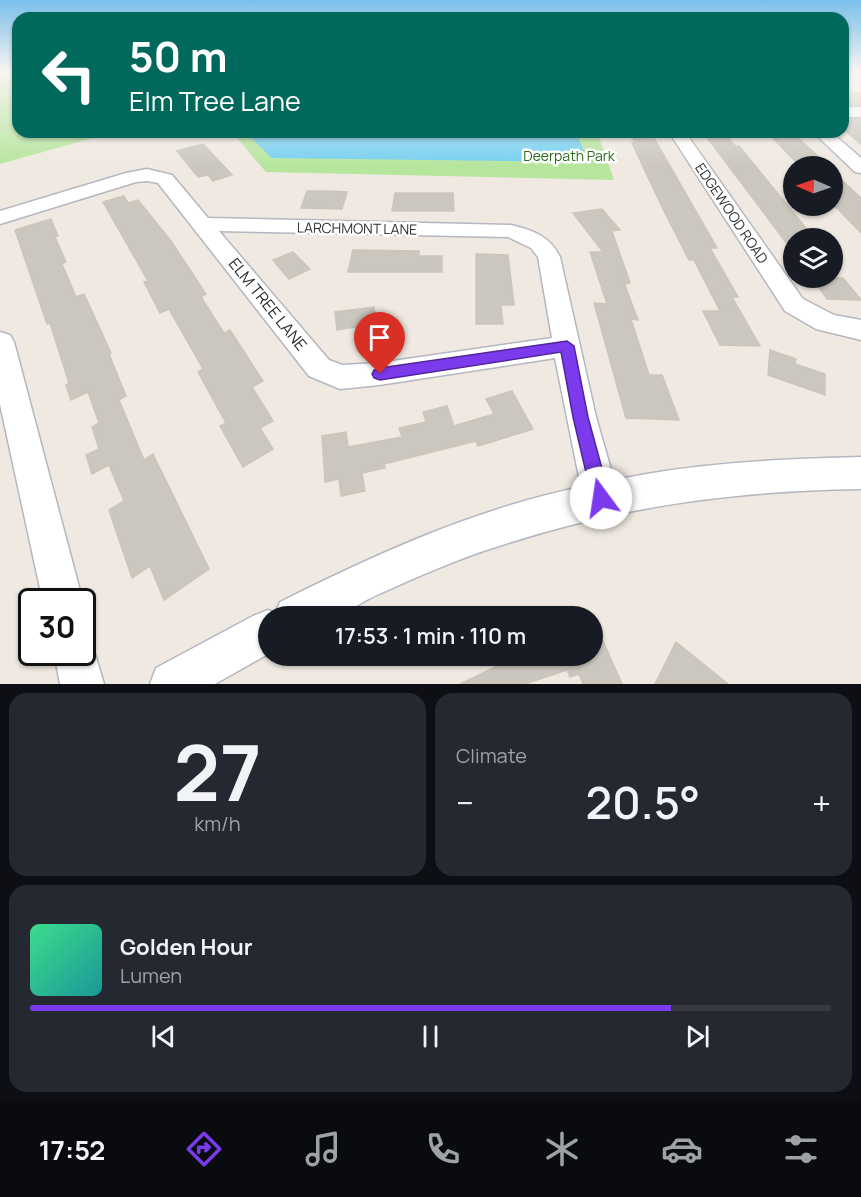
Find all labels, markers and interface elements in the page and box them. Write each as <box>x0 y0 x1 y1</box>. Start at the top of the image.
text: 50 m <box>129 27 227 85</box>
icon: left <box>30 36 108 114</box>
text: Elm Tree Lane <box>129 82 301 119</box>
park label: Deerpath Park <box>523 146 616 165</box>
north arrow <box>783 156 843 216</box>
map controls <box>783 156 843 288</box>
street label: EDGEWOOD ROAD <box>691 159 773 267</box>
street label: LARCHMONT LANE <box>297 217 417 239</box>
button: layers <box>783 228 843 288</box>
street label: ELM TREE LANE <box>224 253 312 355</box>
pin <box>354 312 405 374</box>
icon: arrive <box>363 321 396 354</box>
position arrow <box>569 466 633 530</box>
speed limit sign: 30 <box>18 588 96 666</box>
text: 17:53 · 1 min · 110 m <box>335 621 526 651</box>
text: 27 <box>173 718 262 824</box>
text: Climate <box>456 742 527 769</box>
text: 20.5° <box>586 771 700 833</box>
text: − <box>456 780 474 825</box>
text: + <box>812 780 831 825</box>
text: km/h <box>194 810 241 837</box>
text: Golden Hour <box>120 932 253 962</box>
text: Lumen <box>120 962 182 989</box>
icon: previous <box>147 1020 180 1053</box>
icon: pause <box>414 1020 447 1053</box>
icon: next <box>681 1020 714 1053</box>
icon: directions <box>183 1128 225 1170</box>
icon: music <box>302 1128 344 1170</box>
icon: phone <box>422 1128 464 1170</box>
icon: climate <box>541 1128 583 1170</box>
icon: car <box>661 1128 703 1170</box>
icon: filters <box>780 1128 822 1170</box>
text: 17:52 <box>39 1131 105 1168</box>

